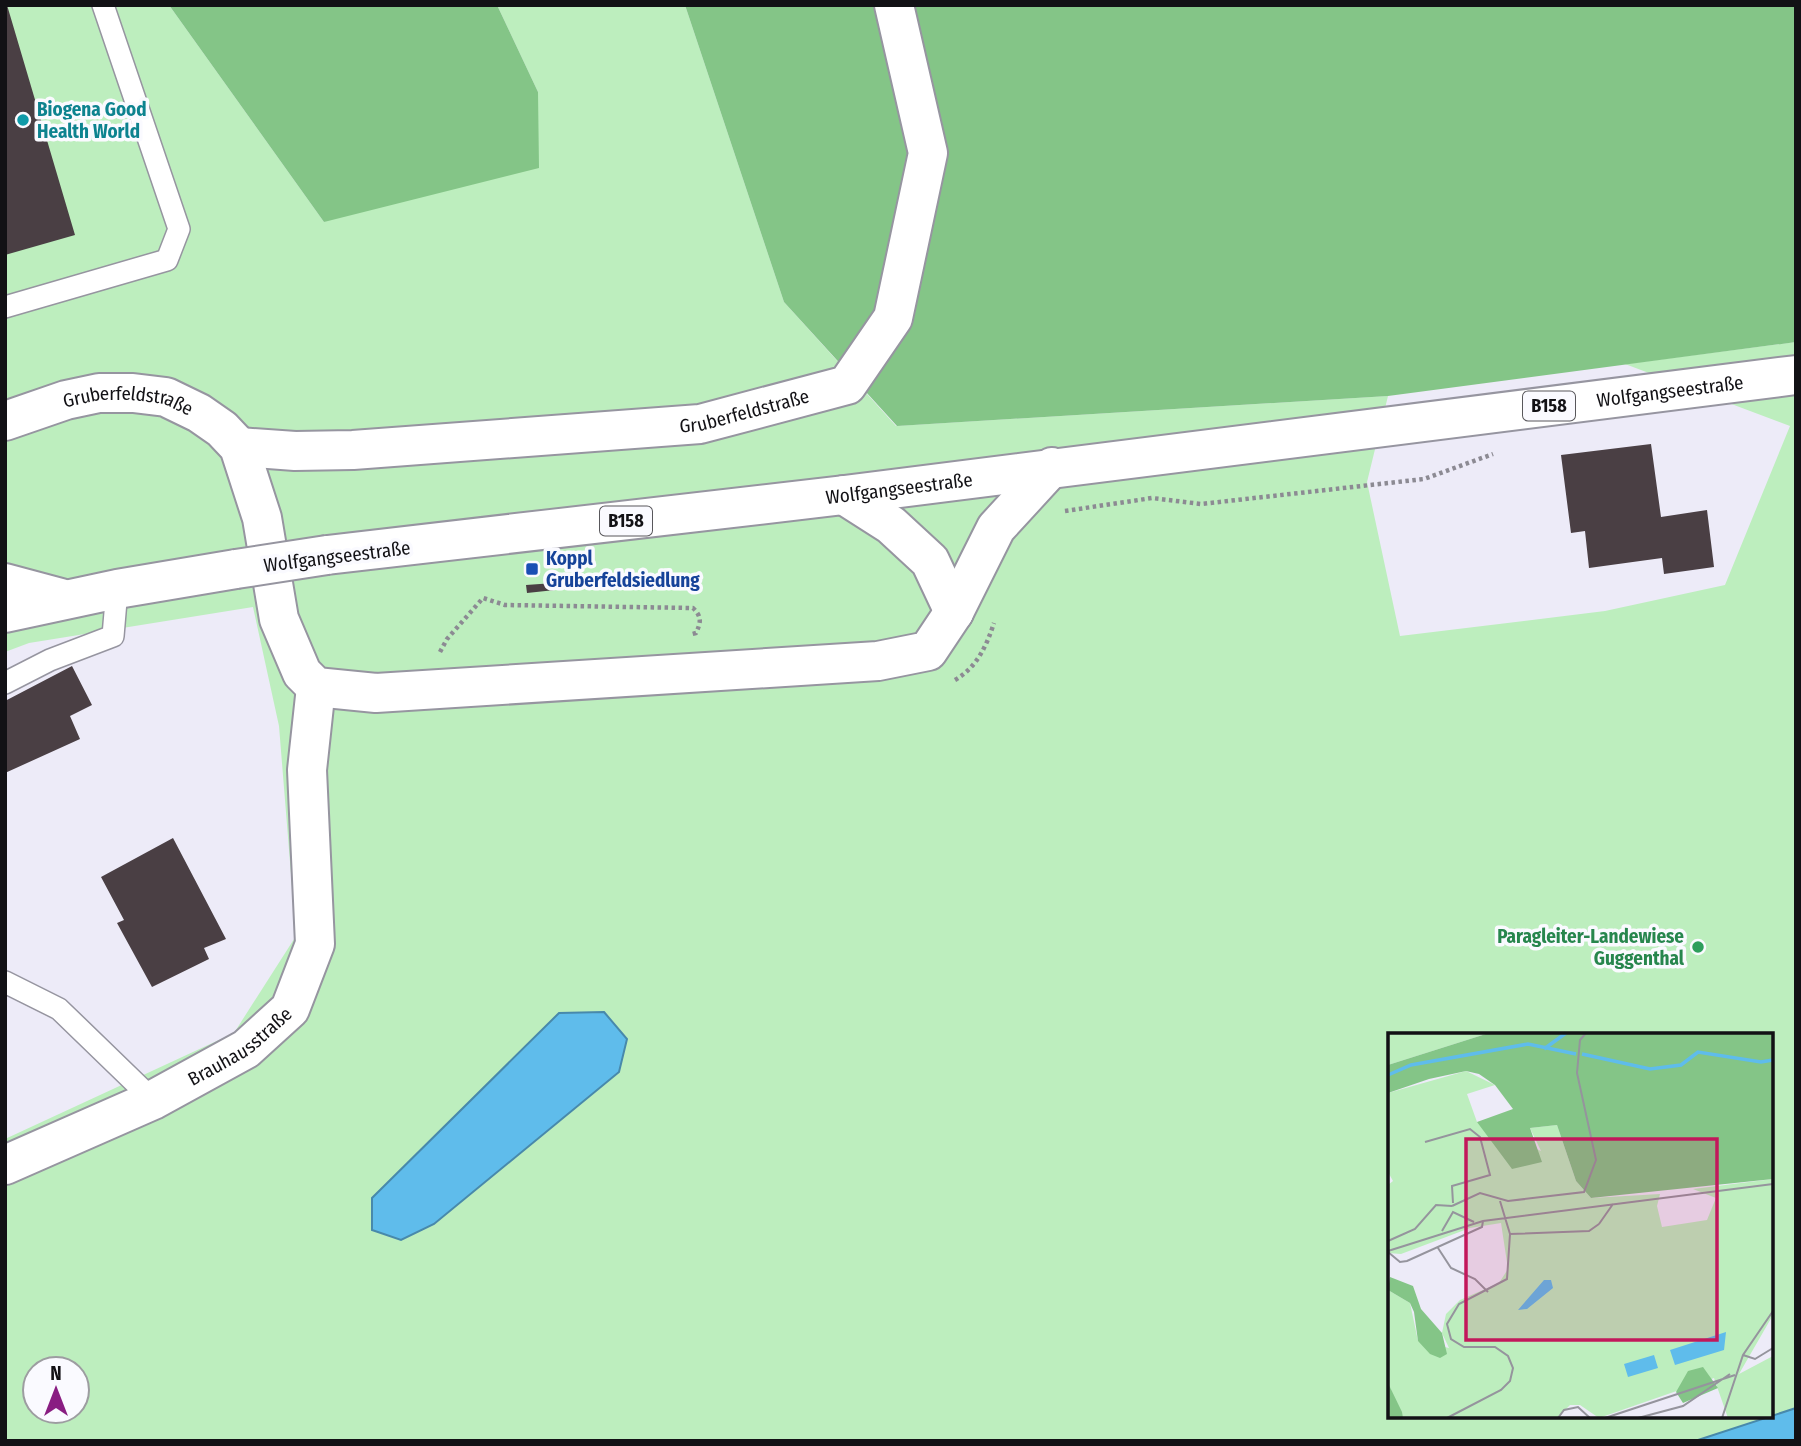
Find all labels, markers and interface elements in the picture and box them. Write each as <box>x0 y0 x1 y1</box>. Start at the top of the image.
place label: Biogena Good Health World <box>37 98 147 143</box>
marker: Biogena Good Health World <box>15 112 31 128</box>
street label: Wolfgangseestraße <box>1595 371 1745 412</box>
street label: Gruberfeldstraße <box>61 382 197 420</box>
street label: Gruberfeldstraße <box>679 385 812 438</box>
road number: B158 <box>1523 392 1575 420</box>
street label: Wolfgangseestraße <box>824 468 974 509</box>
road number: B158 <box>600 506 652 536</box>
street label: Wolfgangseestraße <box>262 536 412 577</box>
place label: Koppl Gruberfeldsiedlung <box>546 547 700 592</box>
marker: Koppl Gruberfeldsiedlung <box>524 561 540 577</box>
place label: Paragleiter-Landewiese Guggenthal <box>1497 925 1685 970</box>
marker: Paragleiter-Landewiese Guggenthal <box>1690 939 1706 955</box>
street label: Brauhausstraße <box>184 1002 297 1091</box>
inset map <box>1388 1033 1773 1418</box>
north arrow <box>21 1355 91 1425</box>
text: N <box>50 1362 62 1385</box>

